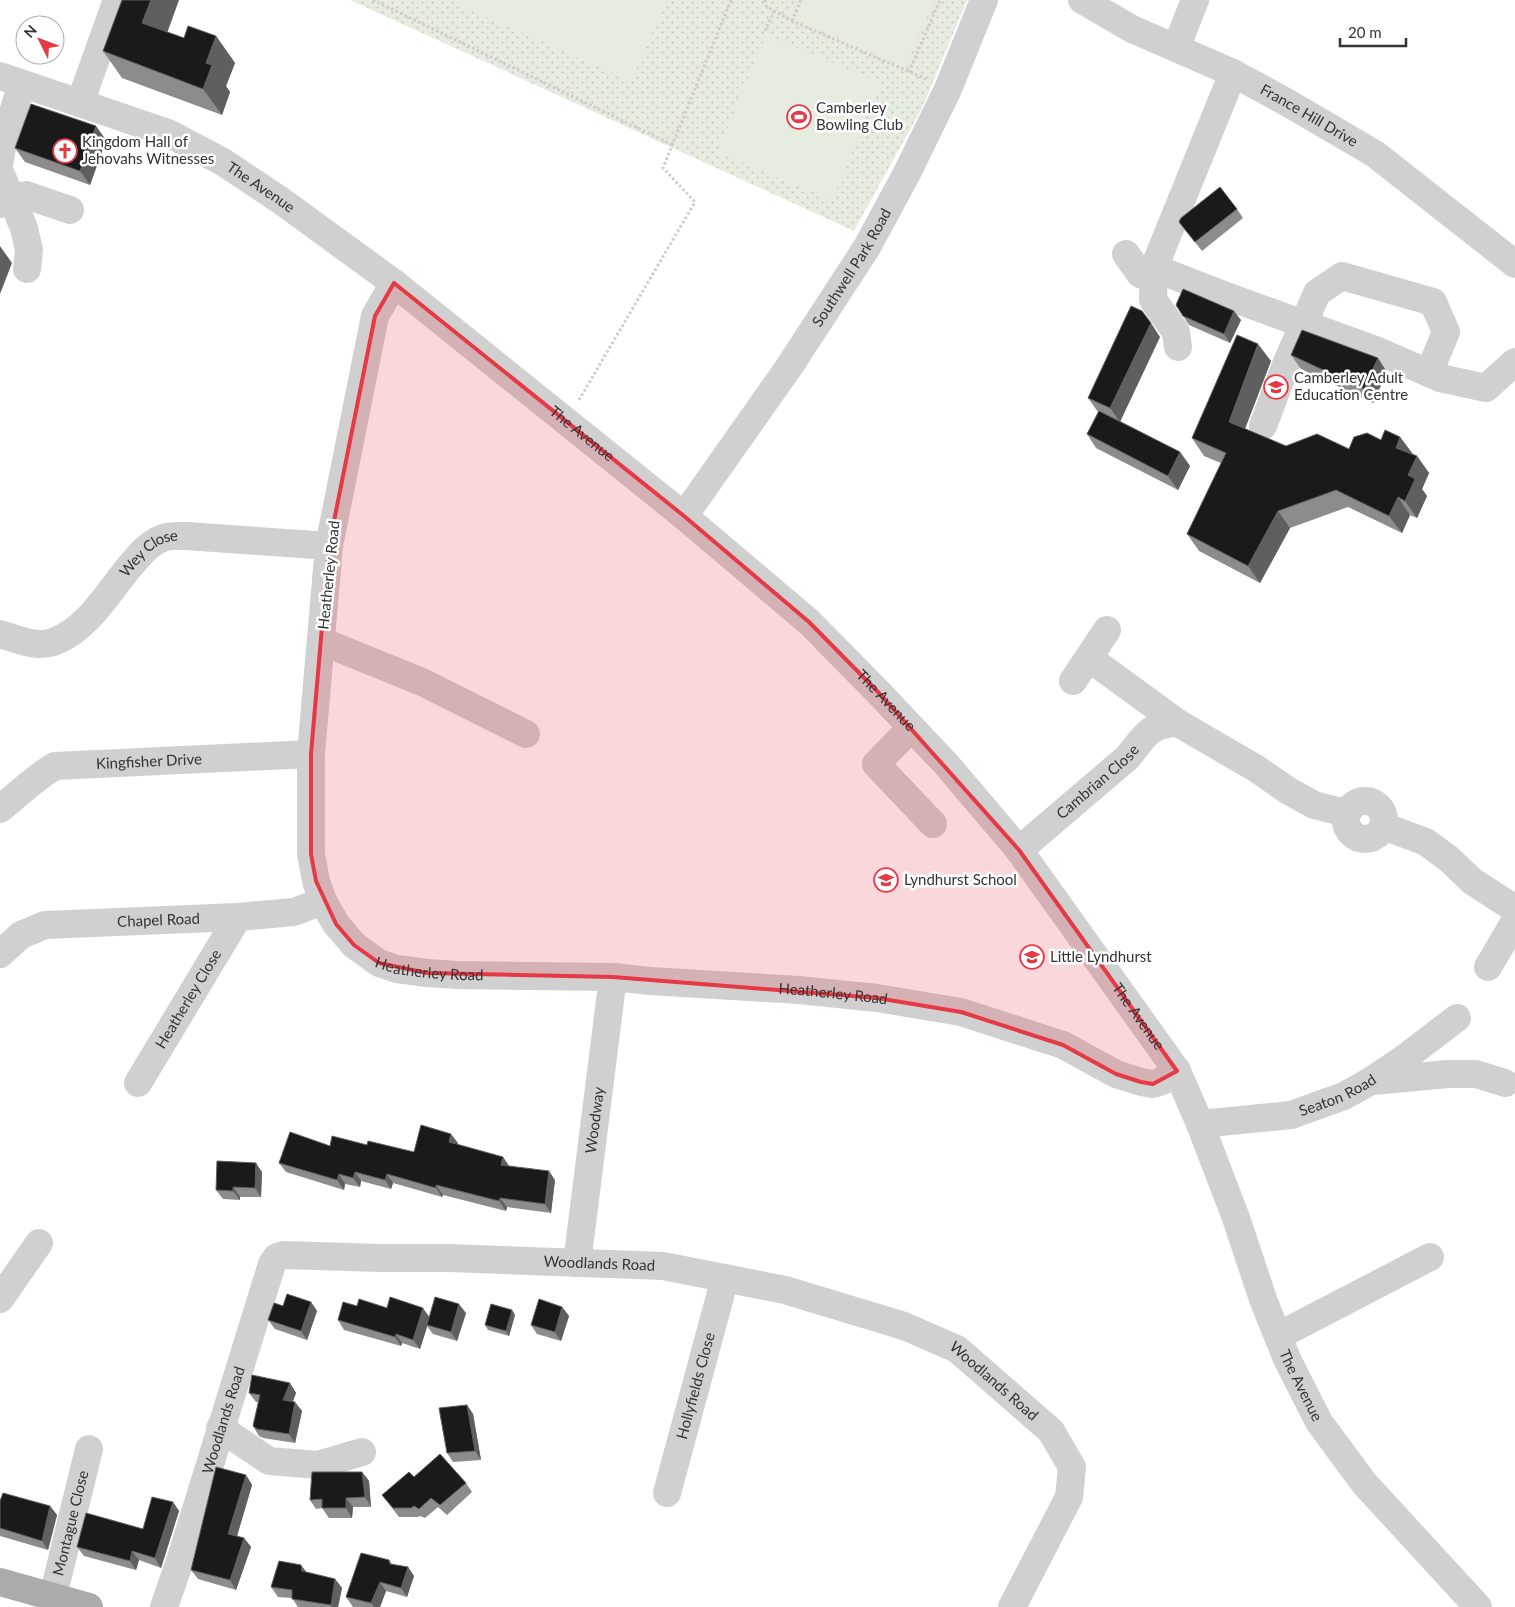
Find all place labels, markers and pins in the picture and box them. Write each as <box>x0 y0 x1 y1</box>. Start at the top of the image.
place label: Camberley Bowling Club <box>816 98 903 133</box>
sports icon: Camberley Bowling Club <box>786 104 812 130</box>
place label: Kingdom Hall of Jehovahs Witnesses <box>82 132 214 167</box>
church icon: Kingdom Hall of Jehovahs Witnesses <box>52 138 78 164</box>
place label: Camberley Adult Education Centre <box>1294 368 1408 403</box>
school or university icon: Camberley Adult Education Centre <box>1263 374 1289 400</box>
school or university icon: Lyndhurst School <box>873 867 899 893</box>
place label: Lyndhurst School <box>904 870 1017 888</box>
school or university icon: Little Lyndhurst <box>1019 944 1045 970</box>
place label: Little Lyndhurst <box>1050 947 1152 965</box>

